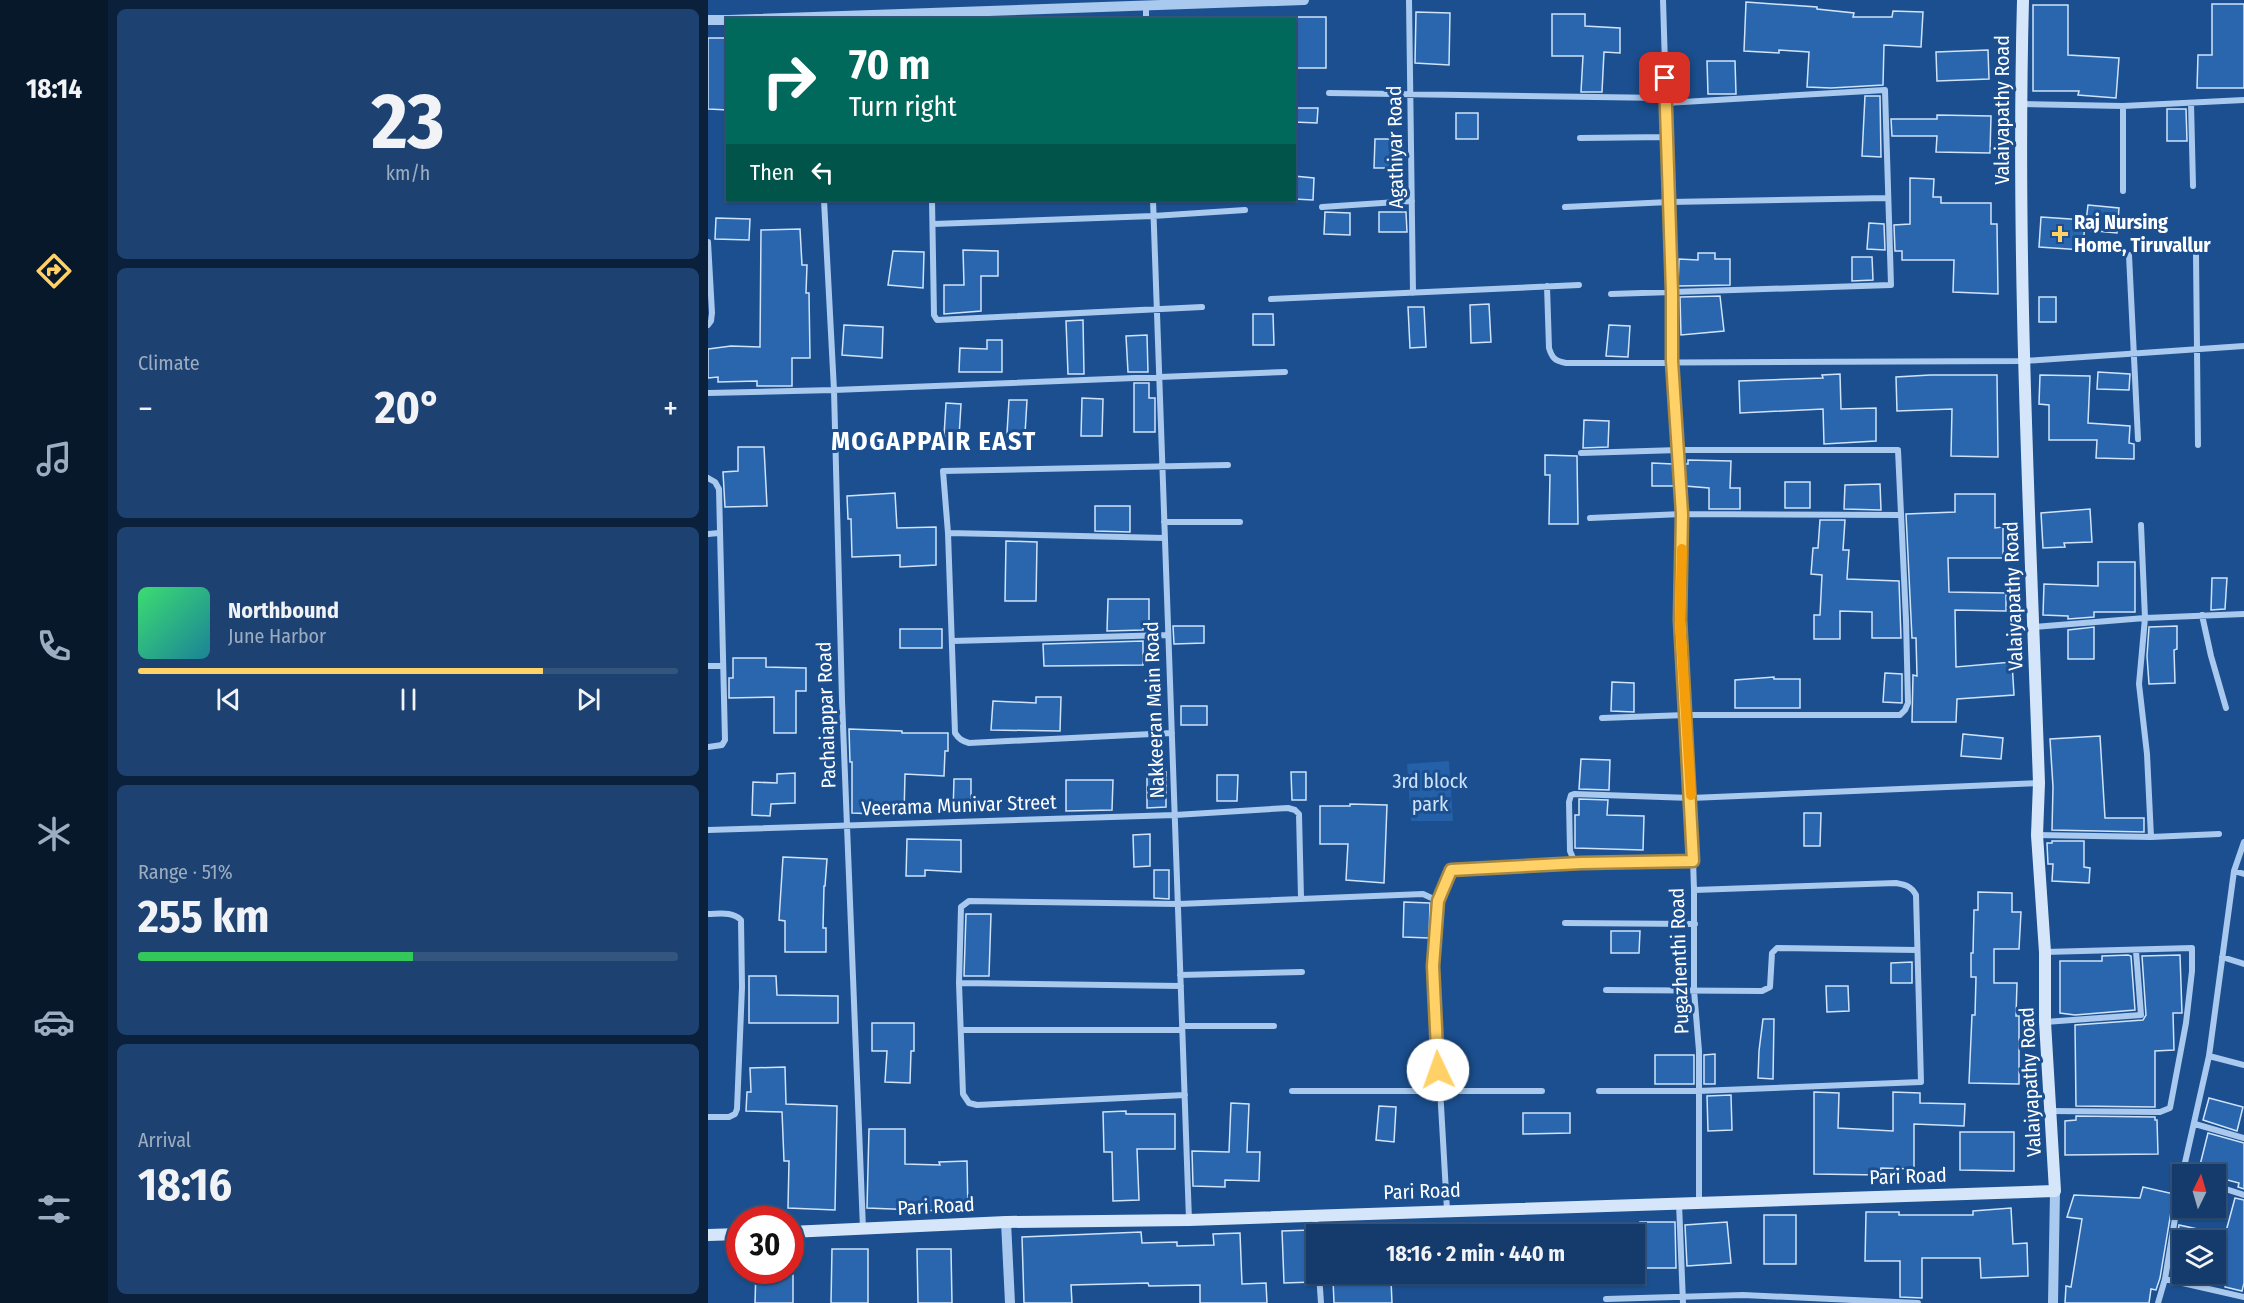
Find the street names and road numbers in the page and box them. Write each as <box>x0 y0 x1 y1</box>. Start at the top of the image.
street label: Valaiyapathy Road <box>1990 35 2014 185</box>
street label: Agathiyar Road <box>1382 85 1408 209</box>
street label: Valaiyapathy Road <box>1998 521 2028 671</box>
street label: Nakkeeran Main Road <box>1139 621 1169 799</box>
street label: Pachaiappar Road <box>811 641 841 789</box>
street label: Veerama Munivar Street <box>861 790 1057 820</box>
street label: Pugazhenthi Road <box>1664 887 1694 1035</box>
street label: Valaiyapathy Road <box>2014 1007 2046 1157</box>
street label: Pari Road <box>1869 1163 1947 1189</box>
street label: Pari Road <box>1383 1178 1461 1204</box>
street label: Pari Road <box>897 1192 975 1220</box>

